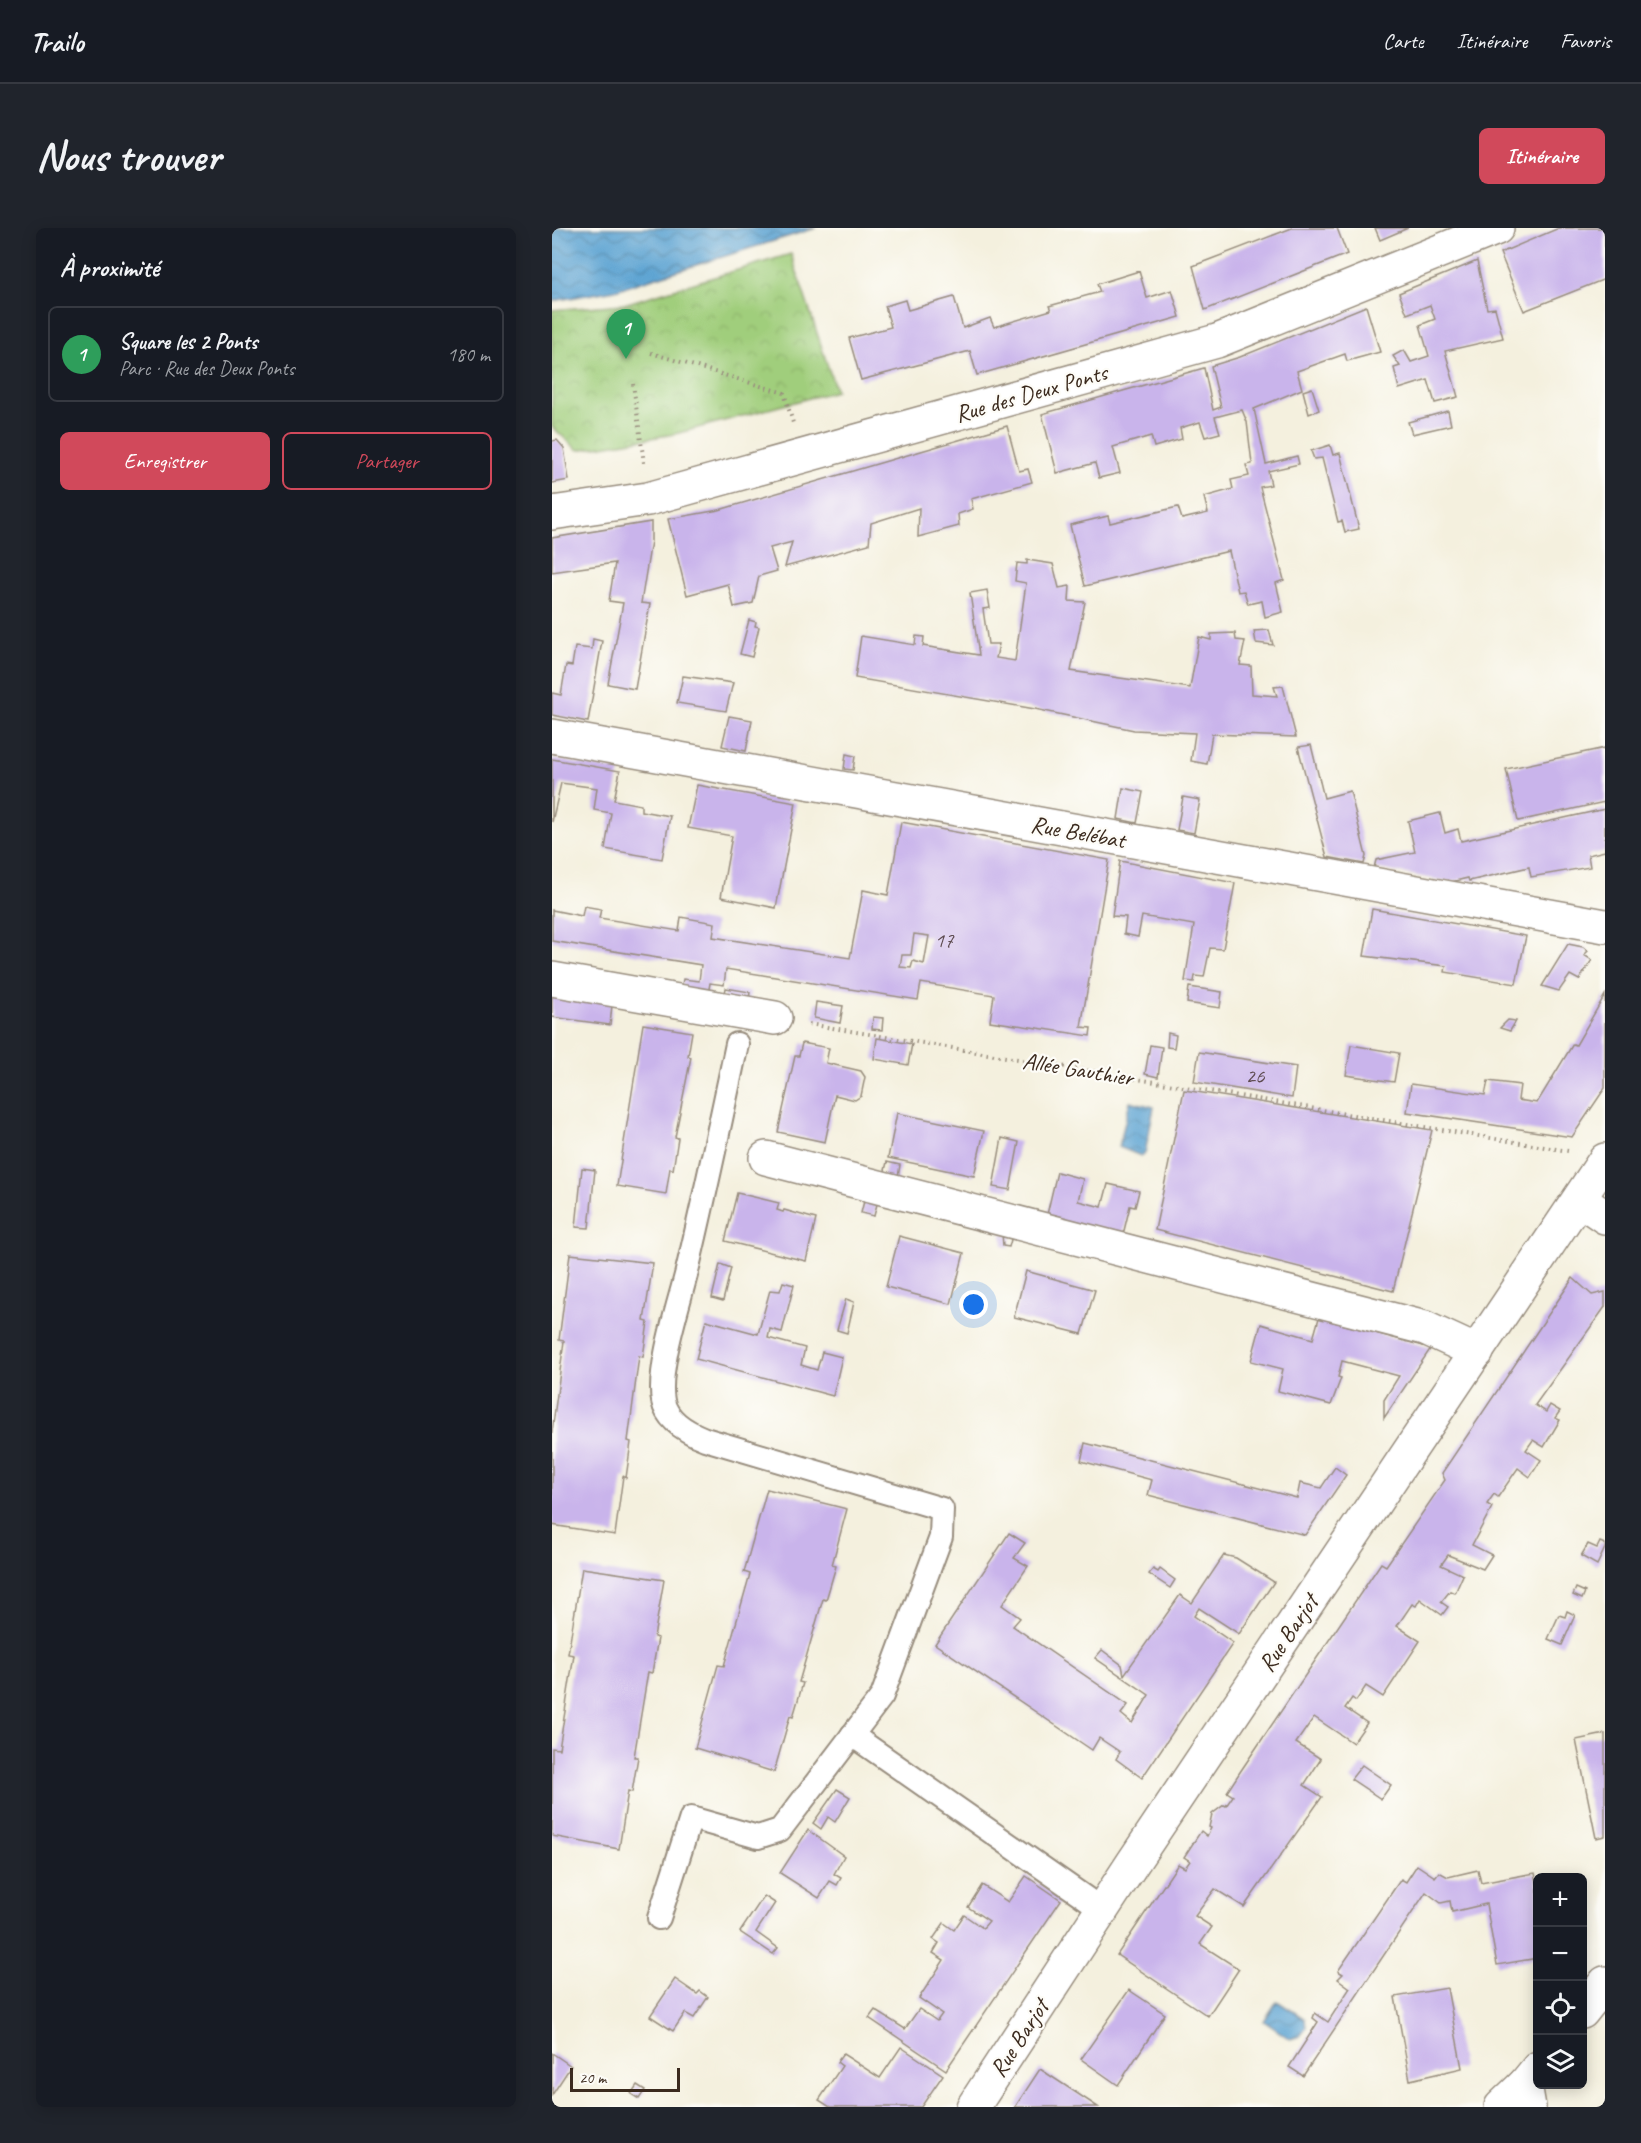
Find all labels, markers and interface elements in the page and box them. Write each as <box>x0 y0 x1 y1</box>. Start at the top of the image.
text: Trailo <box>30 24 84 59</box>
text: Carte <box>1383 28 1424 54</box>
text: Itinéraire <box>1457 28 1527 54</box>
text: Favoris <box>1560 28 1611 54</box>
button: Itinéraire <box>1479 128 1605 184</box>
text: Nous trouver <box>36 130 220 183</box>
text: À proximité <box>60 251 159 284</box>
pin: 1 <box>606 310 646 359</box>
text: Square les 2 Ponts <box>119 328 257 356</box>
text: 1 <box>77 342 86 367</box>
text: 180 m <box>447 342 490 367</box>
text: Parc · Rue des Deux Ponts <box>119 356 295 381</box>
street label: Rue des Deux Ponts <box>951 356 1112 429</box>
button: Enregistrer <box>60 432 270 490</box>
button: Partager <box>282 432 492 490</box>
street label: Rue Belébat <box>1029 809 1130 855</box>
house number: 17 <box>935 927 955 953</box>
street label: Allée Gauthier <box>1021 1045 1138 1093</box>
house number: 26 <box>1246 1063 1265 1089</box>
your location <box>959 1290 988 1319</box>
street label: Rue Barjot <box>1251 1586 1326 1677</box>
map controls <box>1533 1873 1587 2089</box>
button: + <box>1533 1873 1587 1927</box>
button: − <box>1533 1927 1587 1981</box>
button: locate <box>1533 1981 1587 2035</box>
street label: Rue Barjot <box>983 1991 1057 2083</box>
button: layers <box>1533 2035 1587 2089</box>
scale bar <box>570 2065 680 2092</box>
text: 20 m <box>579 2068 606 2088</box>

